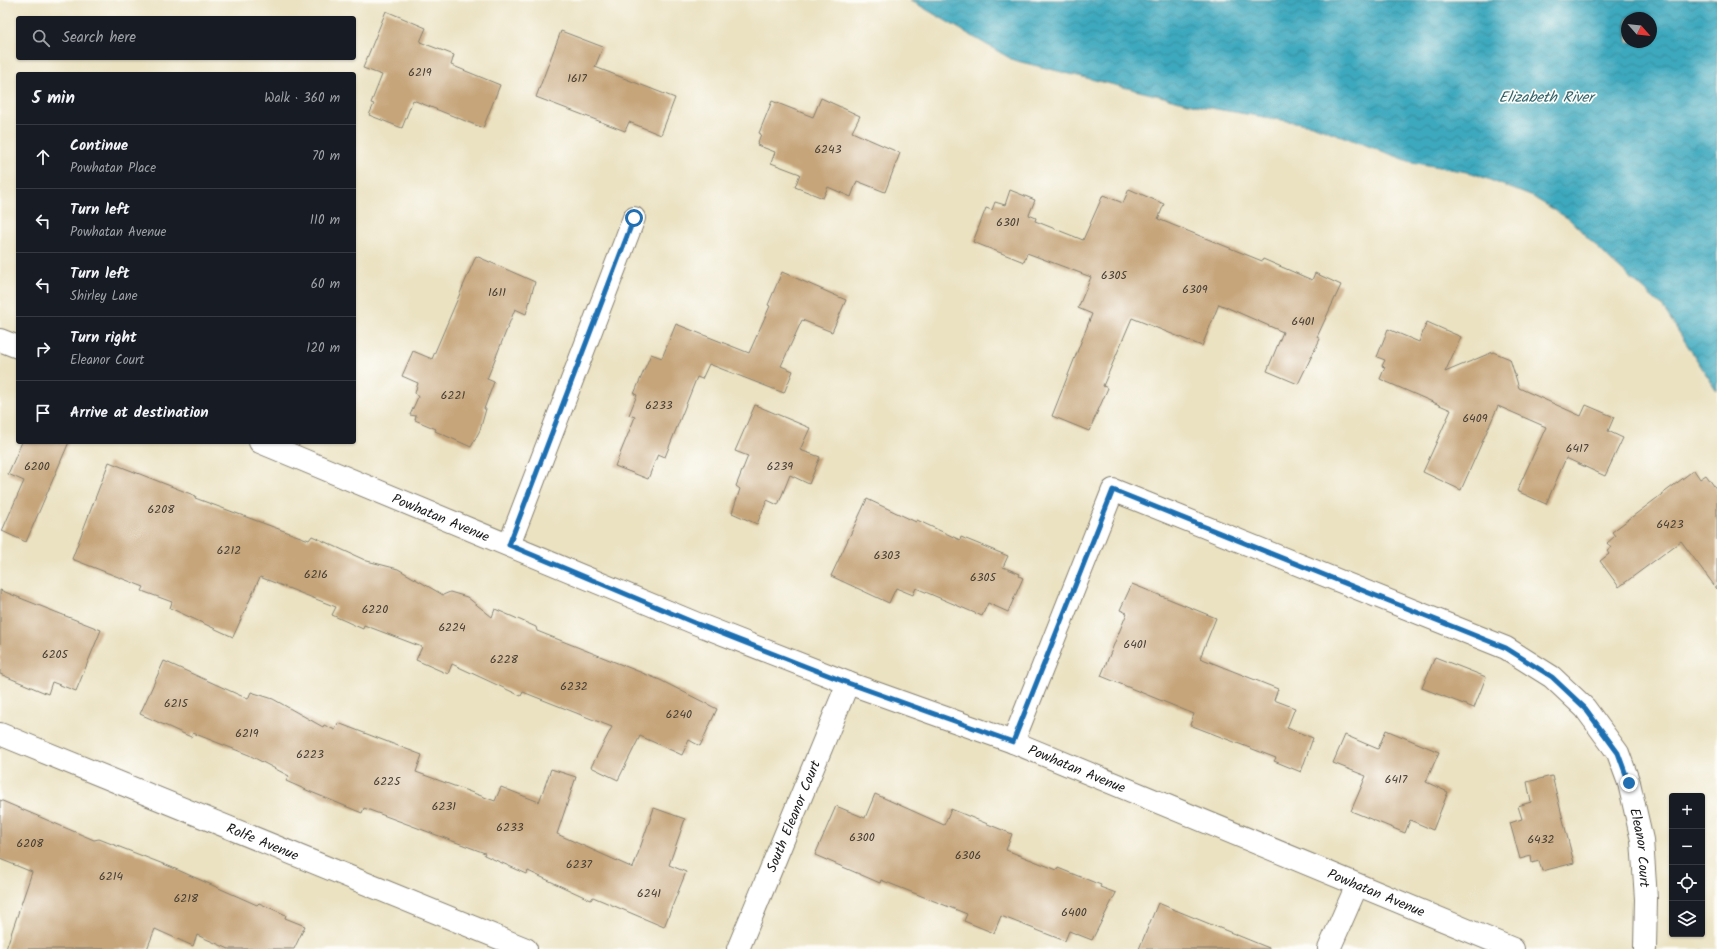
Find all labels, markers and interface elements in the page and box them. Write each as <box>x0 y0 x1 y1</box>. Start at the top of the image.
north arrow <box>1621 12 1657 48</box>
search box <box>16 16 356 60</box>
text: Search here <box>62 26 136 50</box>
icon: search <box>30 27 52 49</box>
house number: 6219 <box>408 63 432 82</box>
house number: 1617 <box>567 69 587 88</box>
text: 5 min <box>32 85 75 112</box>
water label: Elizabeth River <box>1499 86 1596 110</box>
text: Walk · 360 m <box>264 88 340 109</box>
text: Continue <box>70 134 128 158</box>
house number: 6243 <box>814 140 842 159</box>
icon: ahead <box>32 146 54 168</box>
text: 70 m <box>312 146 340 167</box>
text: Powhatan Place <box>70 158 156 179</box>
text: Turn left <box>70 198 130 222</box>
route start <box>625 209 643 227</box>
icon: left <box>32 210 54 232</box>
text: 110 m <box>310 210 340 231</box>
house number: 6301 <box>996 213 1020 232</box>
text: Powhatan Avenue <box>70 222 166 243</box>
text: Turn left <box>70 262 130 286</box>
house number: 6305 <box>1101 266 1129 285</box>
icon: left <box>32 274 54 296</box>
text: 60 m <box>311 274 340 295</box>
house number: 6309 <box>1182 280 1208 299</box>
house number: 1611 <box>488 283 506 302</box>
text: Shirley Lane <box>70 286 138 307</box>
house number: 6401 <box>1291 312 1315 331</box>
text: Turn right <box>70 326 137 350</box>
icon: right <box>32 338 54 360</box>
text: 120 m <box>306 338 340 359</box>
text: Eleanor Court <box>70 350 144 371</box>
house number: 6221 <box>441 386 465 405</box>
house number: 6233 <box>645 396 673 415</box>
text: Arrive at destination <box>70 401 209 425</box>
icon: arrive <box>32 402 54 424</box>
house number: 6409 <box>1462 409 1488 428</box>
house number: 6417 <box>1566 439 1589 458</box>
house number: 6200 <box>24 457 50 476</box>
house number: 6239 <box>767 457 793 476</box>
street label: Powhatan Avenue <box>388 488 493 549</box>
house number: 6208 <box>148 500 175 519</box>
house number: 6423 <box>1656 515 1684 534</box>
house number: 6212 <box>217 541 241 560</box>
house number: 6303 <box>874 546 900 565</box>
house number: 6216 <box>304 565 328 584</box>
house number: 6305 <box>970 568 998 587</box>
house number: 6220 <box>362 600 388 619</box>
house number: 6224 <box>438 618 466 637</box>
house number: 6401 <box>1123 635 1147 654</box>
house number: 6205 <box>42 645 70 664</box>
house number: 6228 <box>490 650 519 669</box>
house number: 6232 <box>560 677 588 696</box>
house number: 6215 <box>164 694 189 713</box>
house number: 6240 <box>666 705 692 724</box>
house number: 6219 <box>235 724 259 743</box>
street label: Powhatan Avenue <box>1024 739 1129 800</box>
house number: 6223 <box>296 745 324 764</box>
street label: South Eleanor Court <box>761 756 827 876</box>
house number: 6417 <box>1385 770 1408 789</box>
house number: 6225 <box>373 772 402 791</box>
route end <box>1620 774 1638 792</box>
map controls <box>1669 793 1705 937</box>
button: + <box>1669 793 1705 829</box>
house number: 6231 <box>432 797 456 816</box>
street label: Eleanor Court <box>1623 806 1655 889</box>
street label: Rolfe Avenue <box>223 818 303 867</box>
house number: 6233 <box>496 818 524 837</box>
house number: 6300 <box>849 828 875 847</box>
button: − <box>1669 829 1705 865</box>
house number: 6432 <box>1527 830 1555 849</box>
house number: 6208 <box>17 834 44 853</box>
house number: 6306 <box>955 846 981 865</box>
house number: 6237 <box>566 855 592 874</box>
street label: Powhatan Avenue <box>1324 863 1429 924</box>
button: locate <box>1669 865 1705 901</box>
house number: 6214 <box>99 867 123 886</box>
house number: 6241 <box>637 884 661 903</box>
house number: 6218 <box>174 889 199 908</box>
button: layers <box>1669 901 1705 937</box>
house number: 6400 <box>1061 903 1087 922</box>

